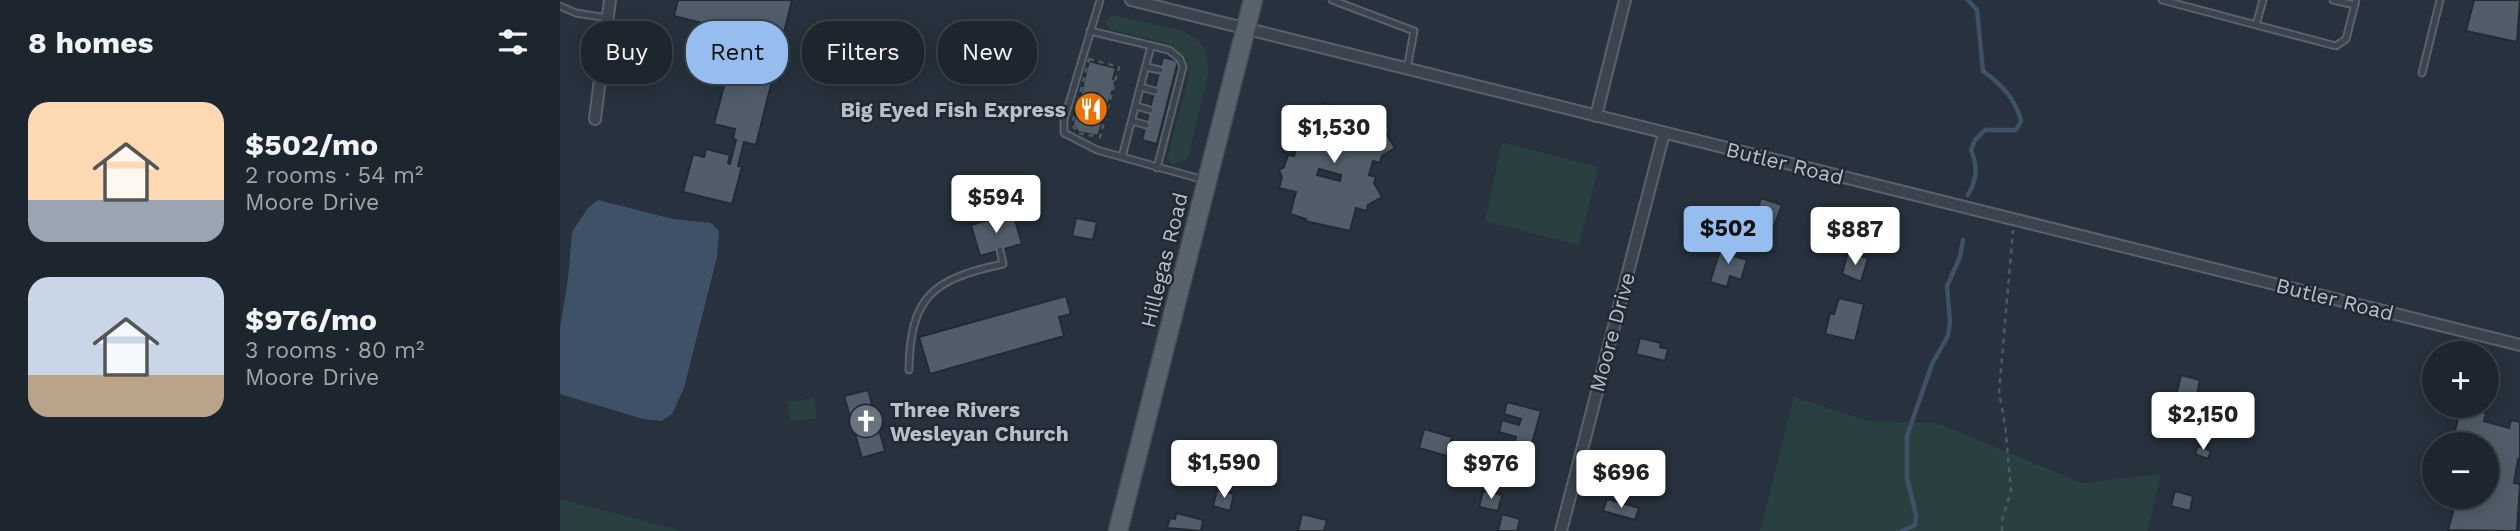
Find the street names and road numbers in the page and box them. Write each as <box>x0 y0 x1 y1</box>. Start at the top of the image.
street label: Butler Road <box>1724 136 1846 190</box>
street label: Hillegas Road <box>1135 190 1193 330</box>
street label: Moore Drive <box>1584 270 1640 394</box>
street label: Butler Road <box>2274 272 2396 326</box>

